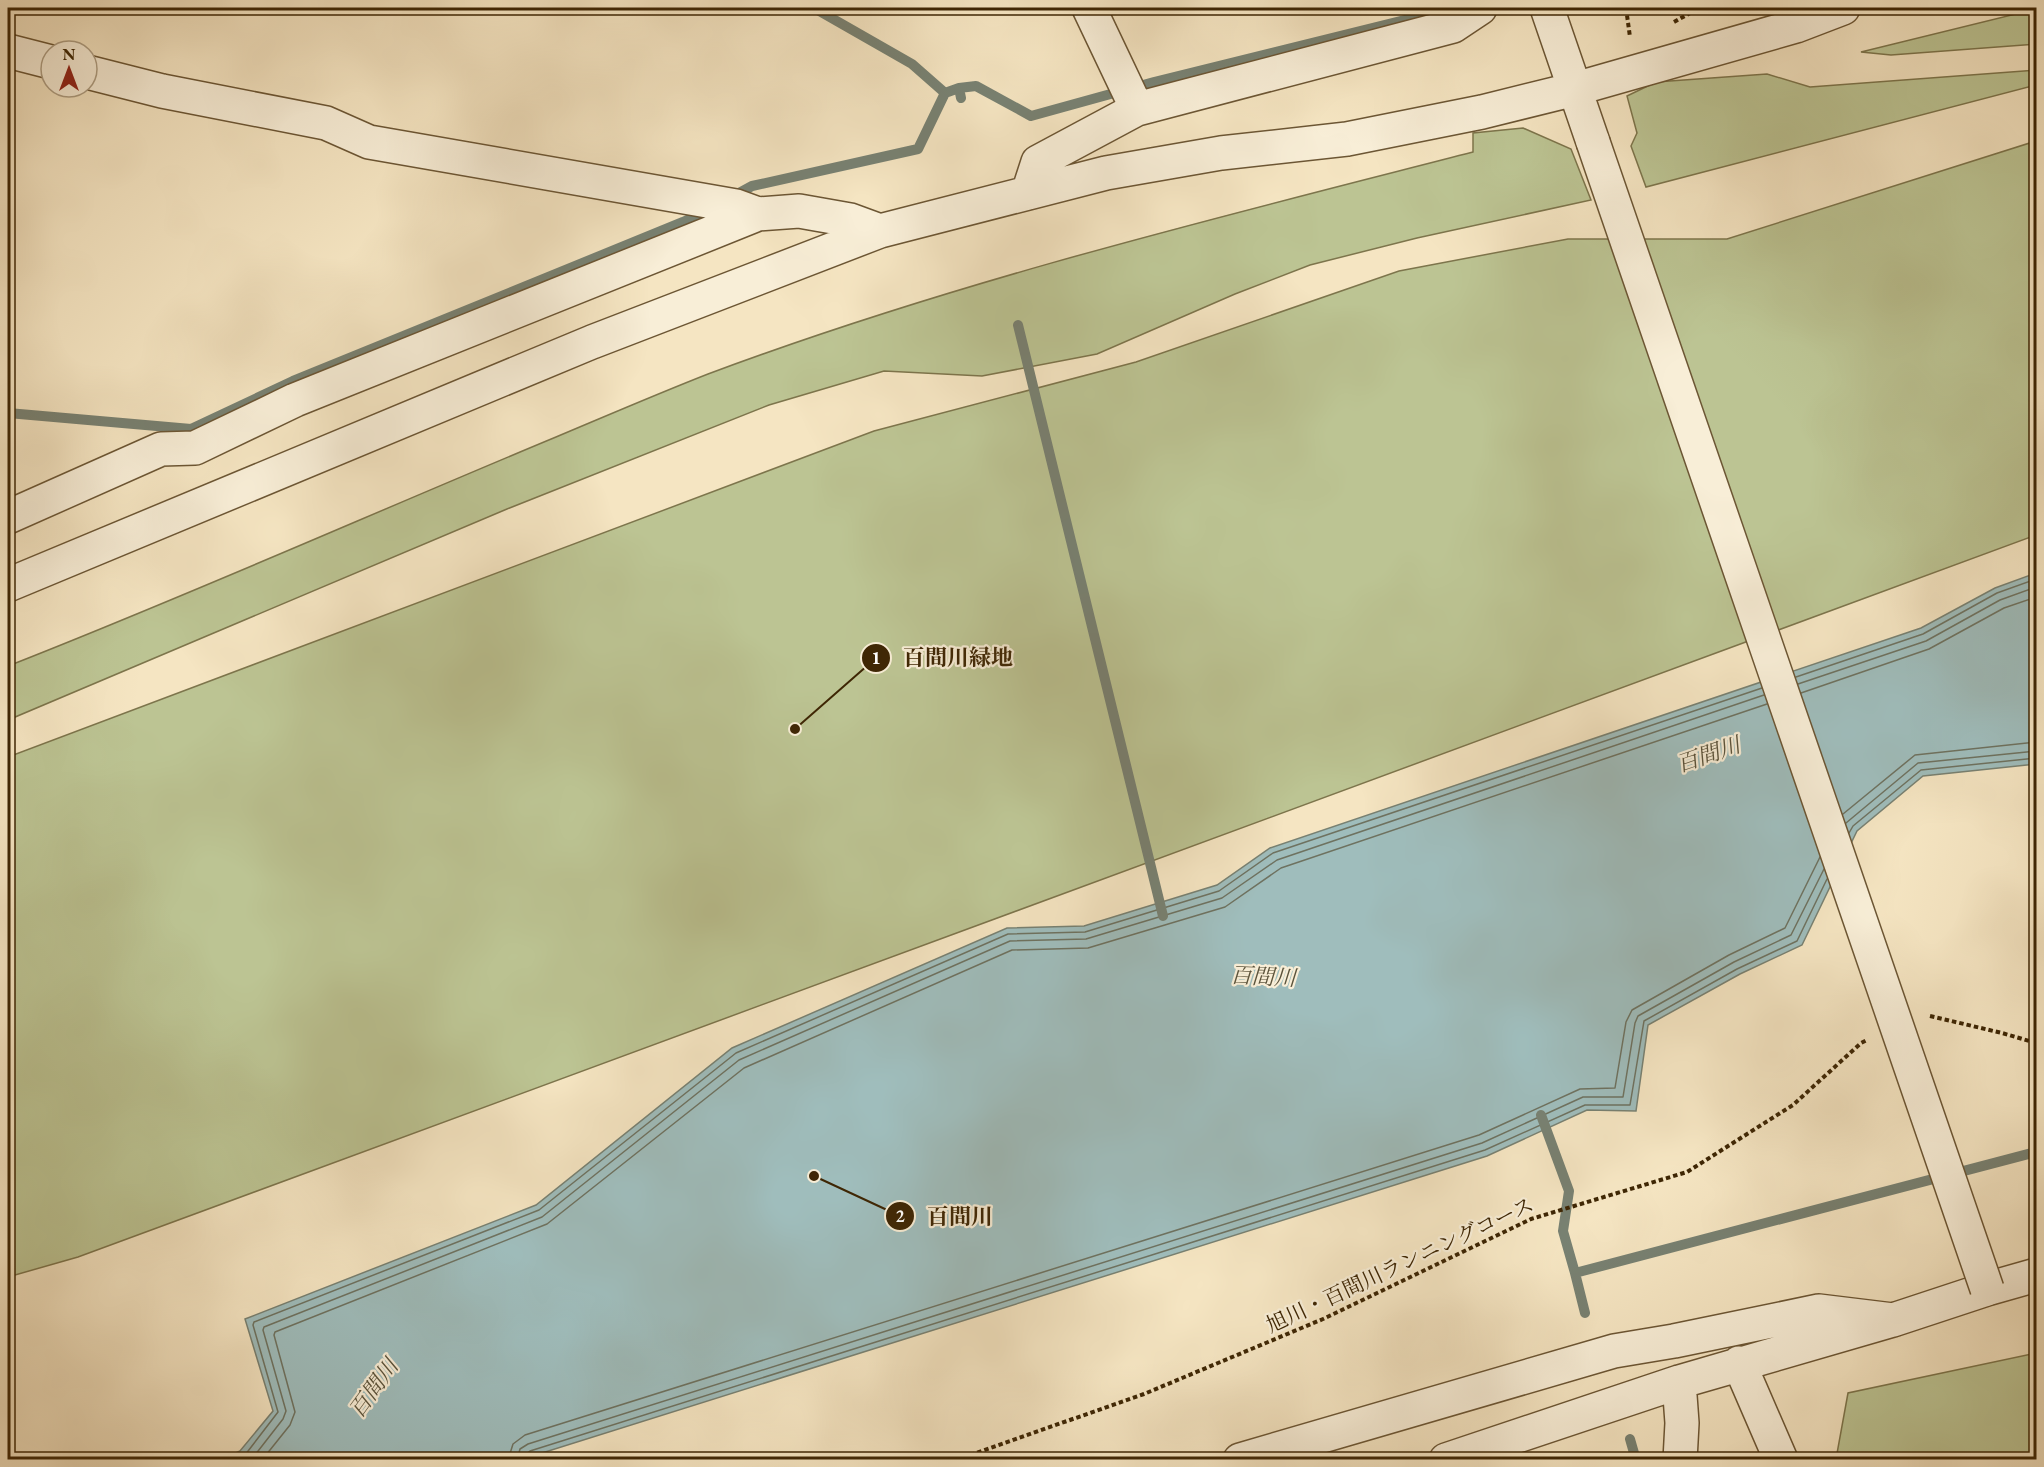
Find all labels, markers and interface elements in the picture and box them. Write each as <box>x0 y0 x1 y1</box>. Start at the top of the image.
north arrow <box>39 39 99 99</box>
text: N <box>63 44 76 65</box>
callout: 百間川緑地 <box>861 638 1025 678</box>
text: 百間川緑地 <box>903 643 1013 672</box>
text: 1 <box>871 646 881 669</box>
water label: 百間川 <box>1672 729 1746 779</box>
water label: 百間川 <box>1229 960 1299 993</box>
street label: 旭川・百間川ランニングコース <box>1262 1191 1538 1339</box>
callout: 百間川 <box>885 1196 1005 1236</box>
text: 百間川 <box>927 1202 993 1231</box>
text: 2 <box>895 1204 905 1227</box>
water label: 百間川 <box>342 1351 406 1424</box>

